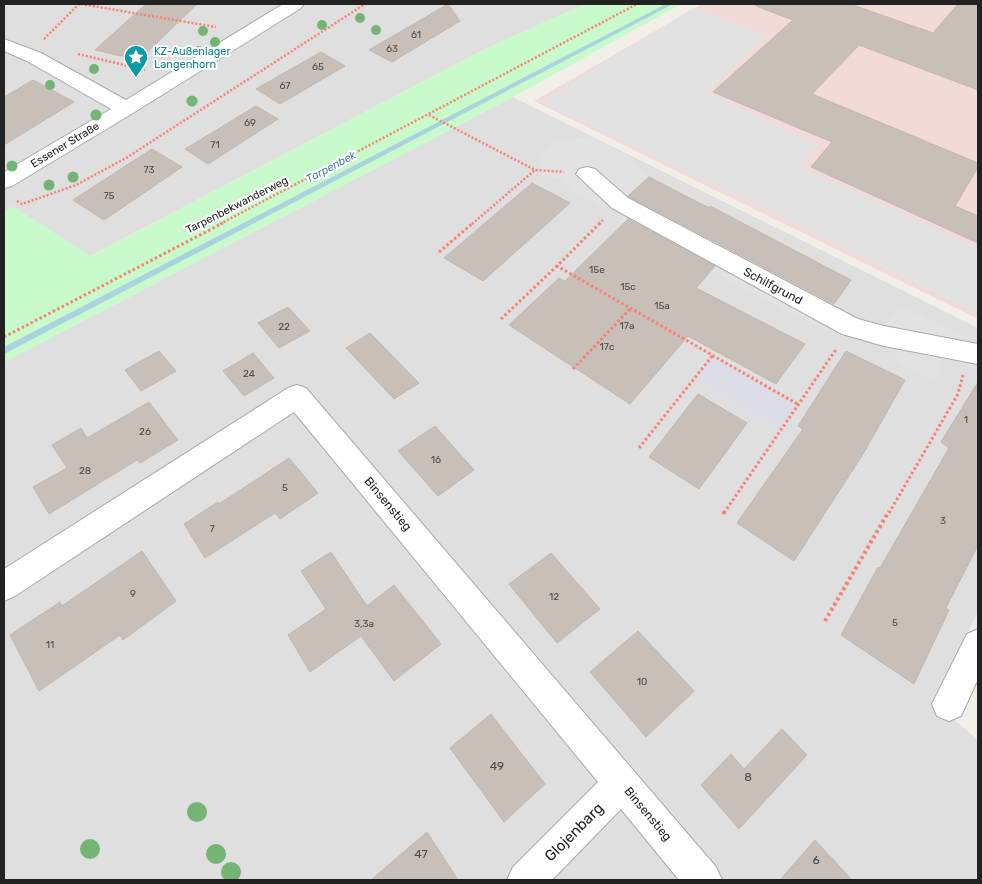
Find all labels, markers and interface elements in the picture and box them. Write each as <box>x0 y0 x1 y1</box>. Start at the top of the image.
house number: 61 <box>411 29 421 41</box>
house number: 63 <box>386 43 398 55</box>
place icon: KZ-Außenlager Langenhorn <box>123 44 149 78</box>
place label: KZ-Außenlager Langenhorn <box>154 45 231 71</box>
house number: 65 <box>312 61 324 73</box>
house number: 67 <box>280 80 290 92</box>
house number: 69 <box>244 117 256 129</box>
street label: Essener Straße <box>28 119 102 171</box>
house number: 71 <box>210 139 220 151</box>
water label: Tarpenbek <box>304 148 358 186</box>
house number: 73 <box>143 164 155 176</box>
street label: Tarpenbekwanderweg <box>184 174 290 236</box>
house number: 75 <box>103 190 115 202</box>
house number: 15e <box>589 264 605 276</box>
street label: Schilfgrund <box>741 265 805 307</box>
house number: 15c <box>620 281 636 293</box>
house number: 15a <box>654 300 670 312</box>
house number: 17a <box>620 320 634 332</box>
house number: 22 <box>278 321 290 333</box>
house number: 17c <box>600 341 615 353</box>
house number: 24 <box>243 368 255 380</box>
house number: 1 <box>964 414 968 426</box>
house number: 26 <box>139 426 151 438</box>
house number: 16 <box>431 454 441 466</box>
house number: 28 <box>79 465 91 477</box>
street label: Binsenstieg <box>361 474 415 534</box>
house number: 5 <box>282 482 288 494</box>
house number: 3 <box>940 515 946 527</box>
house number: 7 <box>209 523 215 535</box>
house number: 9 <box>130 588 136 600</box>
house number: 12 <box>549 591 559 603</box>
house number: 5 <box>892 617 898 629</box>
house number: 3,3a <box>354 618 374 630</box>
house number: 11 <box>46 639 54 651</box>
house number: 10 <box>637 676 647 688</box>
house number: 49 <box>490 759 504 773</box>
house number: 8 <box>744 770 752 784</box>
street label: Binsenstieg <box>621 784 675 844</box>
street label: Glojenbarg <box>541 799 607 865</box>
house number: 47 <box>414 847 428 861</box>
house number: 6 <box>812 853 820 867</box>

